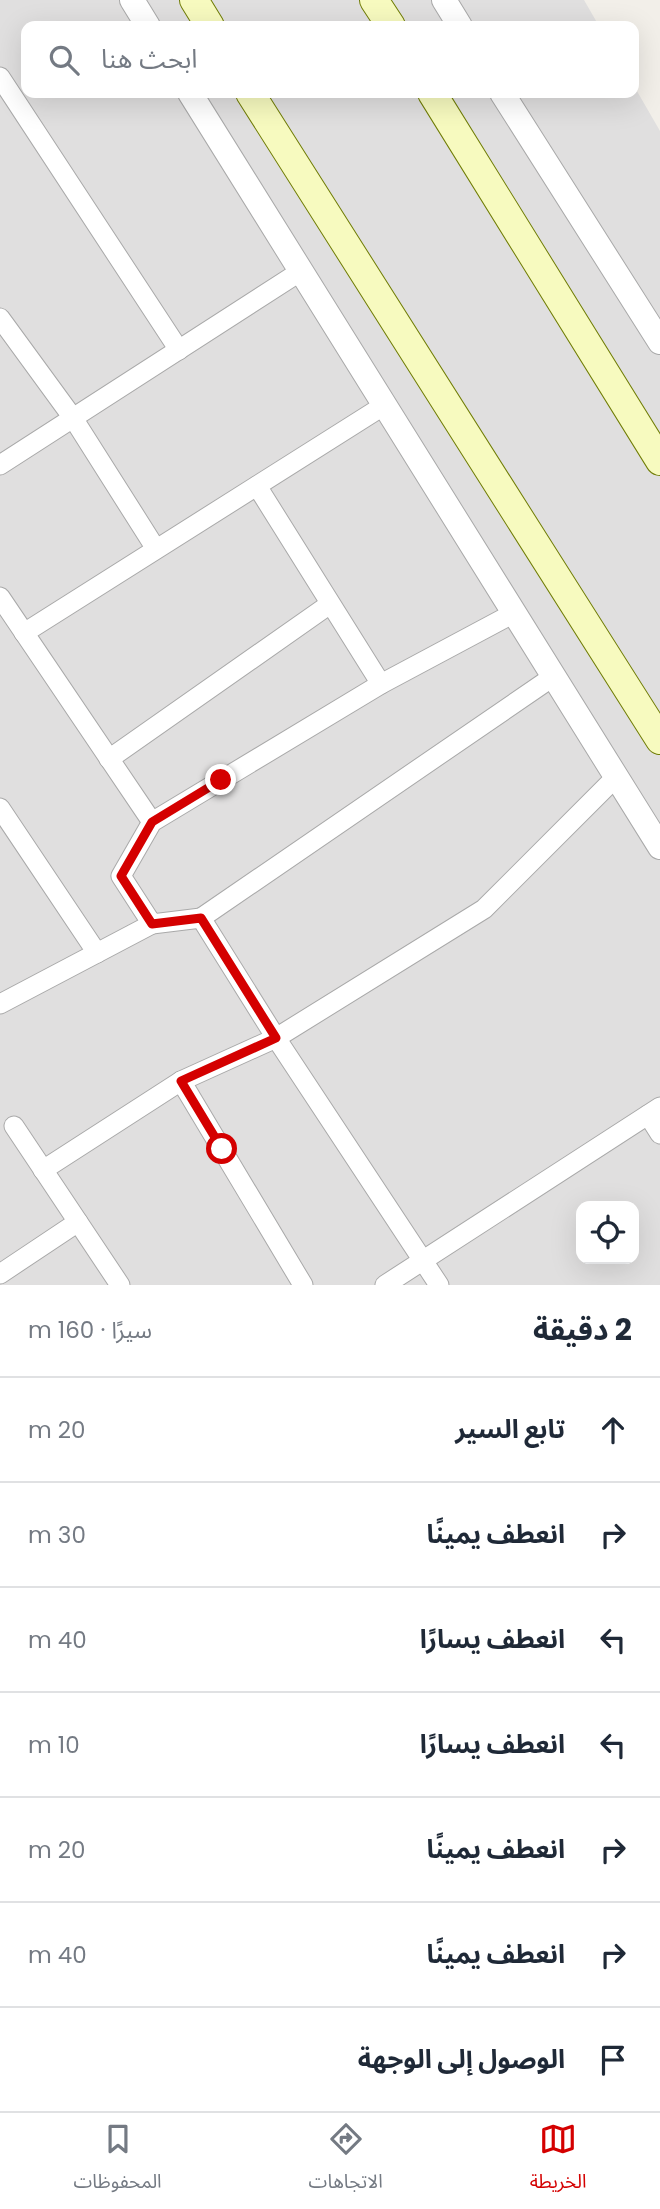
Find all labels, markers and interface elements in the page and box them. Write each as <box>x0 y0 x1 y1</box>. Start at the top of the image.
search box <box>21 21 639 98</box>
icon: search <box>45 41 83 79</box>
text: ابحث هنا <box>101 41 198 77</box>
route end <box>205 764 236 795</box>
route start <box>206 1133 237 1164</box>
map controls <box>576 1201 639 1264</box>
button: locate <box>576 1201 639 1264</box>
text: 2 دقيقة <box>533 1308 632 1351</box>
text: سيرًا · 160 m <box>28 1314 152 1346</box>
text: تابع السير <box>455 1411 565 1447</box>
icon: ahead <box>594 1411 632 1449</box>
text: 20 m <box>28 1414 86 1446</box>
text: انعطف يمينًا <box>427 1516 565 1552</box>
icon: right <box>594 1516 632 1554</box>
text: 30 m <box>28 1519 86 1551</box>
text: انعطف يسارًا <box>420 1621 565 1657</box>
icon: left <box>594 1621 632 1659</box>
text: 40 m <box>28 1624 87 1656</box>
text: انعطف يسارًا <box>420 1726 565 1762</box>
icon: left <box>594 1726 632 1764</box>
text: 10 m <box>28 1729 80 1761</box>
text: انعطف يمينًا <box>427 1831 565 1867</box>
icon: right <box>594 1831 632 1869</box>
text: 20 m <box>28 1834 86 1866</box>
text: انعطف يمينًا <box>427 1936 565 1972</box>
icon: right <box>594 1936 632 1974</box>
text: 40 m <box>28 1939 87 1971</box>
text: الوصول إلى الوجهة <box>358 2041 565 2077</box>
icon: arrive <box>594 2041 632 2079</box>
tab: المحفوظات <box>73 2120 162 2202</box>
tab: الاتجاهات <box>309 2120 383 2202</box>
tab: الخريطة <box>530 2120 587 2202</box>

